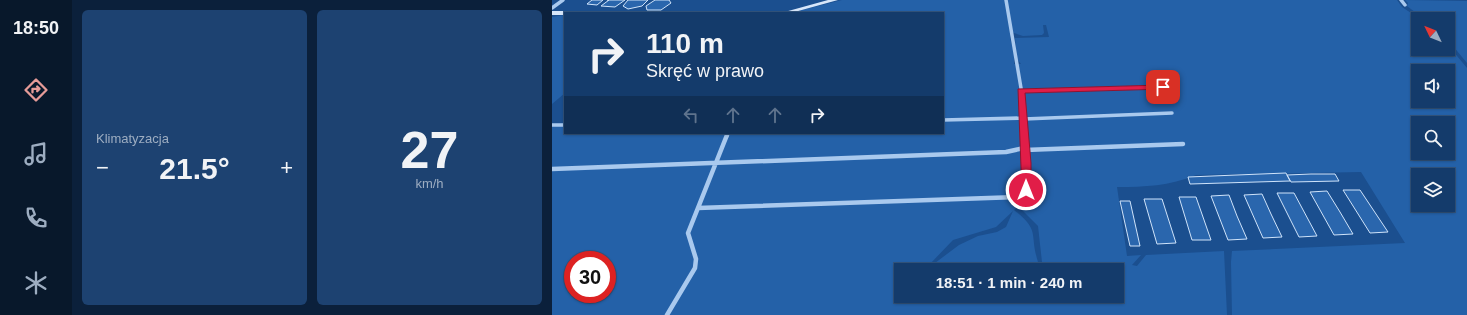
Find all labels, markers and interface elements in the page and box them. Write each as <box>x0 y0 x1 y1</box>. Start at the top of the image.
north arrow <box>1411 12 1455 56</box>
map controls <box>1411 12 1455 212</box>
text: 18:50 <box>13 18 59 38</box>
icon: right <box>580 28 632 80</box>
text: 110 m <box>646 28 724 59</box>
text: Skręć w prawo <box>646 61 764 81</box>
button: sound <box>1411 64 1455 108</box>
pin <box>1146 70 1180 104</box>
icon: directions <box>22 76 50 104</box>
icon: arrive <box>1152 76 1174 98</box>
icon: left <box>680 104 702 126</box>
icon: ahead <box>722 104 744 126</box>
icon: ahead <box>764 104 786 126</box>
icon: right <box>806 104 828 126</box>
button: search <box>1411 116 1455 160</box>
text: 27 <box>401 121 458 179</box>
text: Klimatyzacja <box>96 131 169 146</box>
icon: music <box>22 140 50 168</box>
text: 21.5° <box>159 152 230 185</box>
text: − <box>96 155 109 180</box>
text: + <box>280 155 293 180</box>
button: layers <box>1411 168 1455 212</box>
position arrow <box>1005 169 1047 211</box>
text: km/h <box>415 176 444 191</box>
icon: phone <box>22 204 50 232</box>
speed limit sign: 30 <box>564 251 616 303</box>
icon: climate <box>22 269 50 297</box>
text: 18:51 · 1 min · 240 m <box>936 274 1082 291</box>

